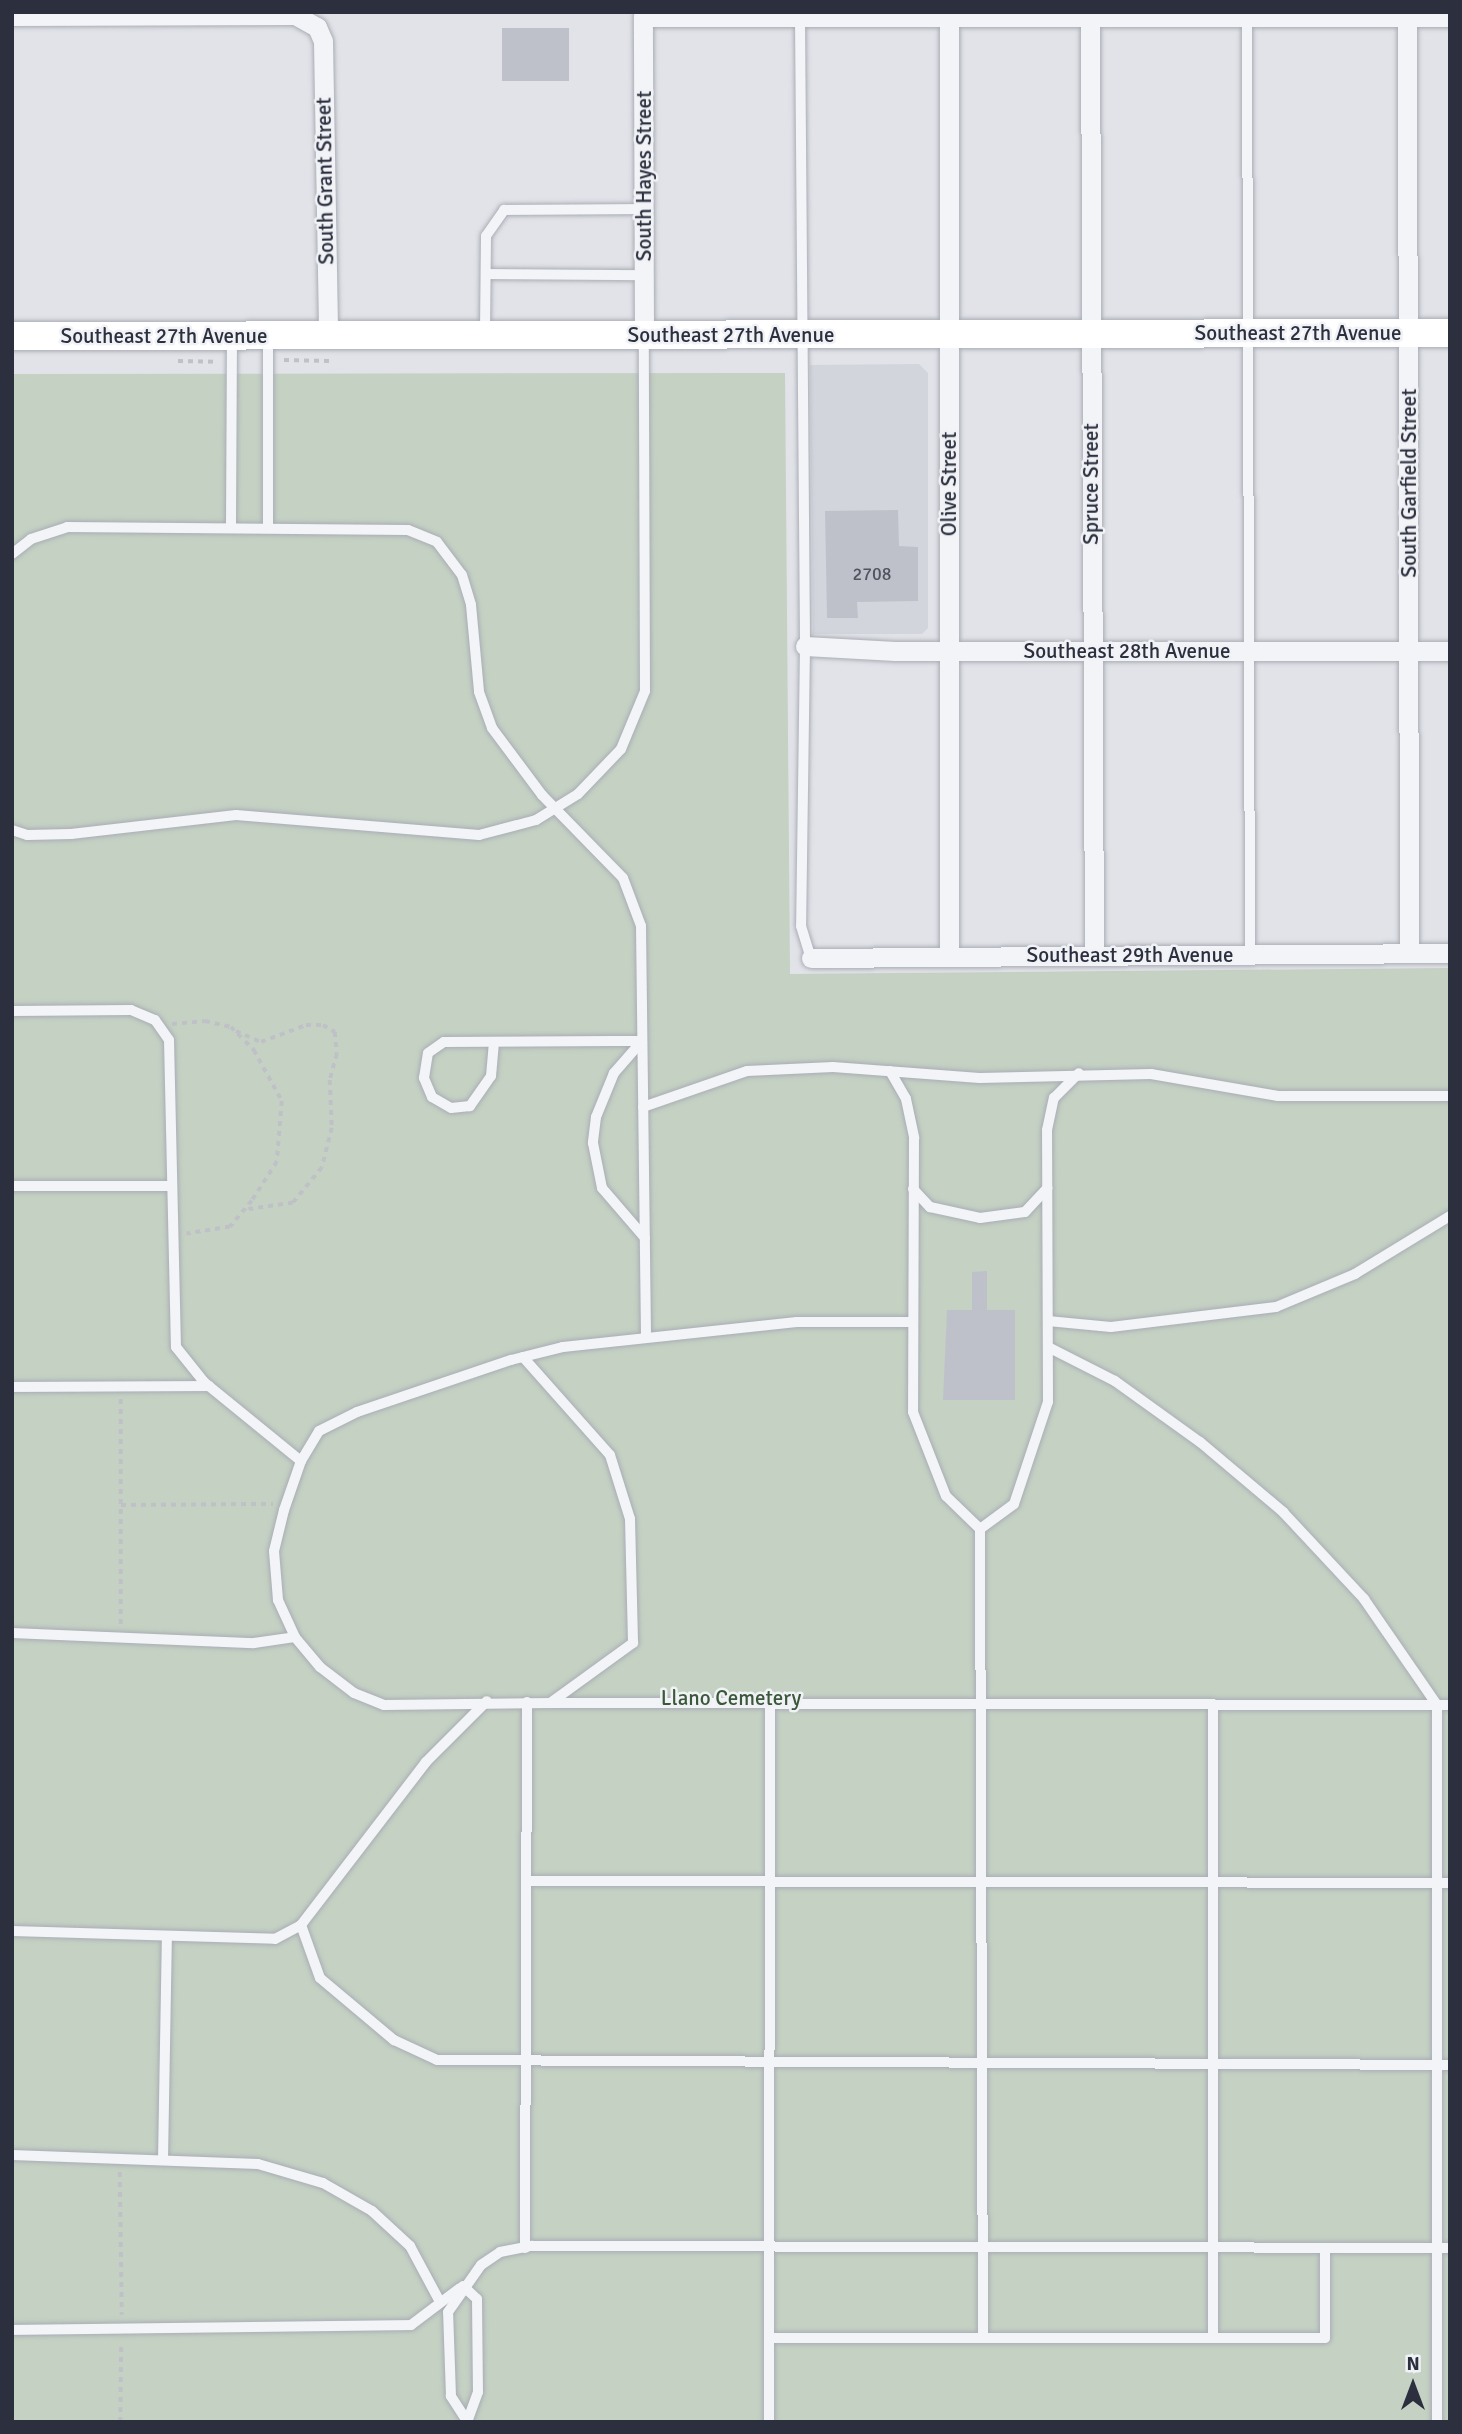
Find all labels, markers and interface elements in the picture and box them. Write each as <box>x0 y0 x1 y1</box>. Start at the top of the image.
street label: South Hayes Street <box>631 91 657 261</box>
street label: South Grant Street <box>311 97 339 265</box>
street label: Southeast 27th Avenue <box>1195 320 1401 346</box>
street label: Southeast 27th Avenue <box>628 322 834 348</box>
street label: Southeast 27th Avenue <box>61 323 267 349</box>
street label: South Garfield Street <box>1396 388 1422 578</box>
street label: Spruce Street <box>1078 423 1104 545</box>
street label: Olive Street <box>936 432 962 536</box>
house number: 2708 <box>853 563 891 585</box>
street label: Southeast 28th Avenue <box>1024 638 1230 664</box>
street label: Southeast 29th Avenue <box>1027 942 1233 968</box>
park label: Llano Cemetery <box>661 1685 801 1711</box>
north arrow <box>1378 2350 1448 2420</box>
text: N <box>1406 2352 1420 2376</box>

